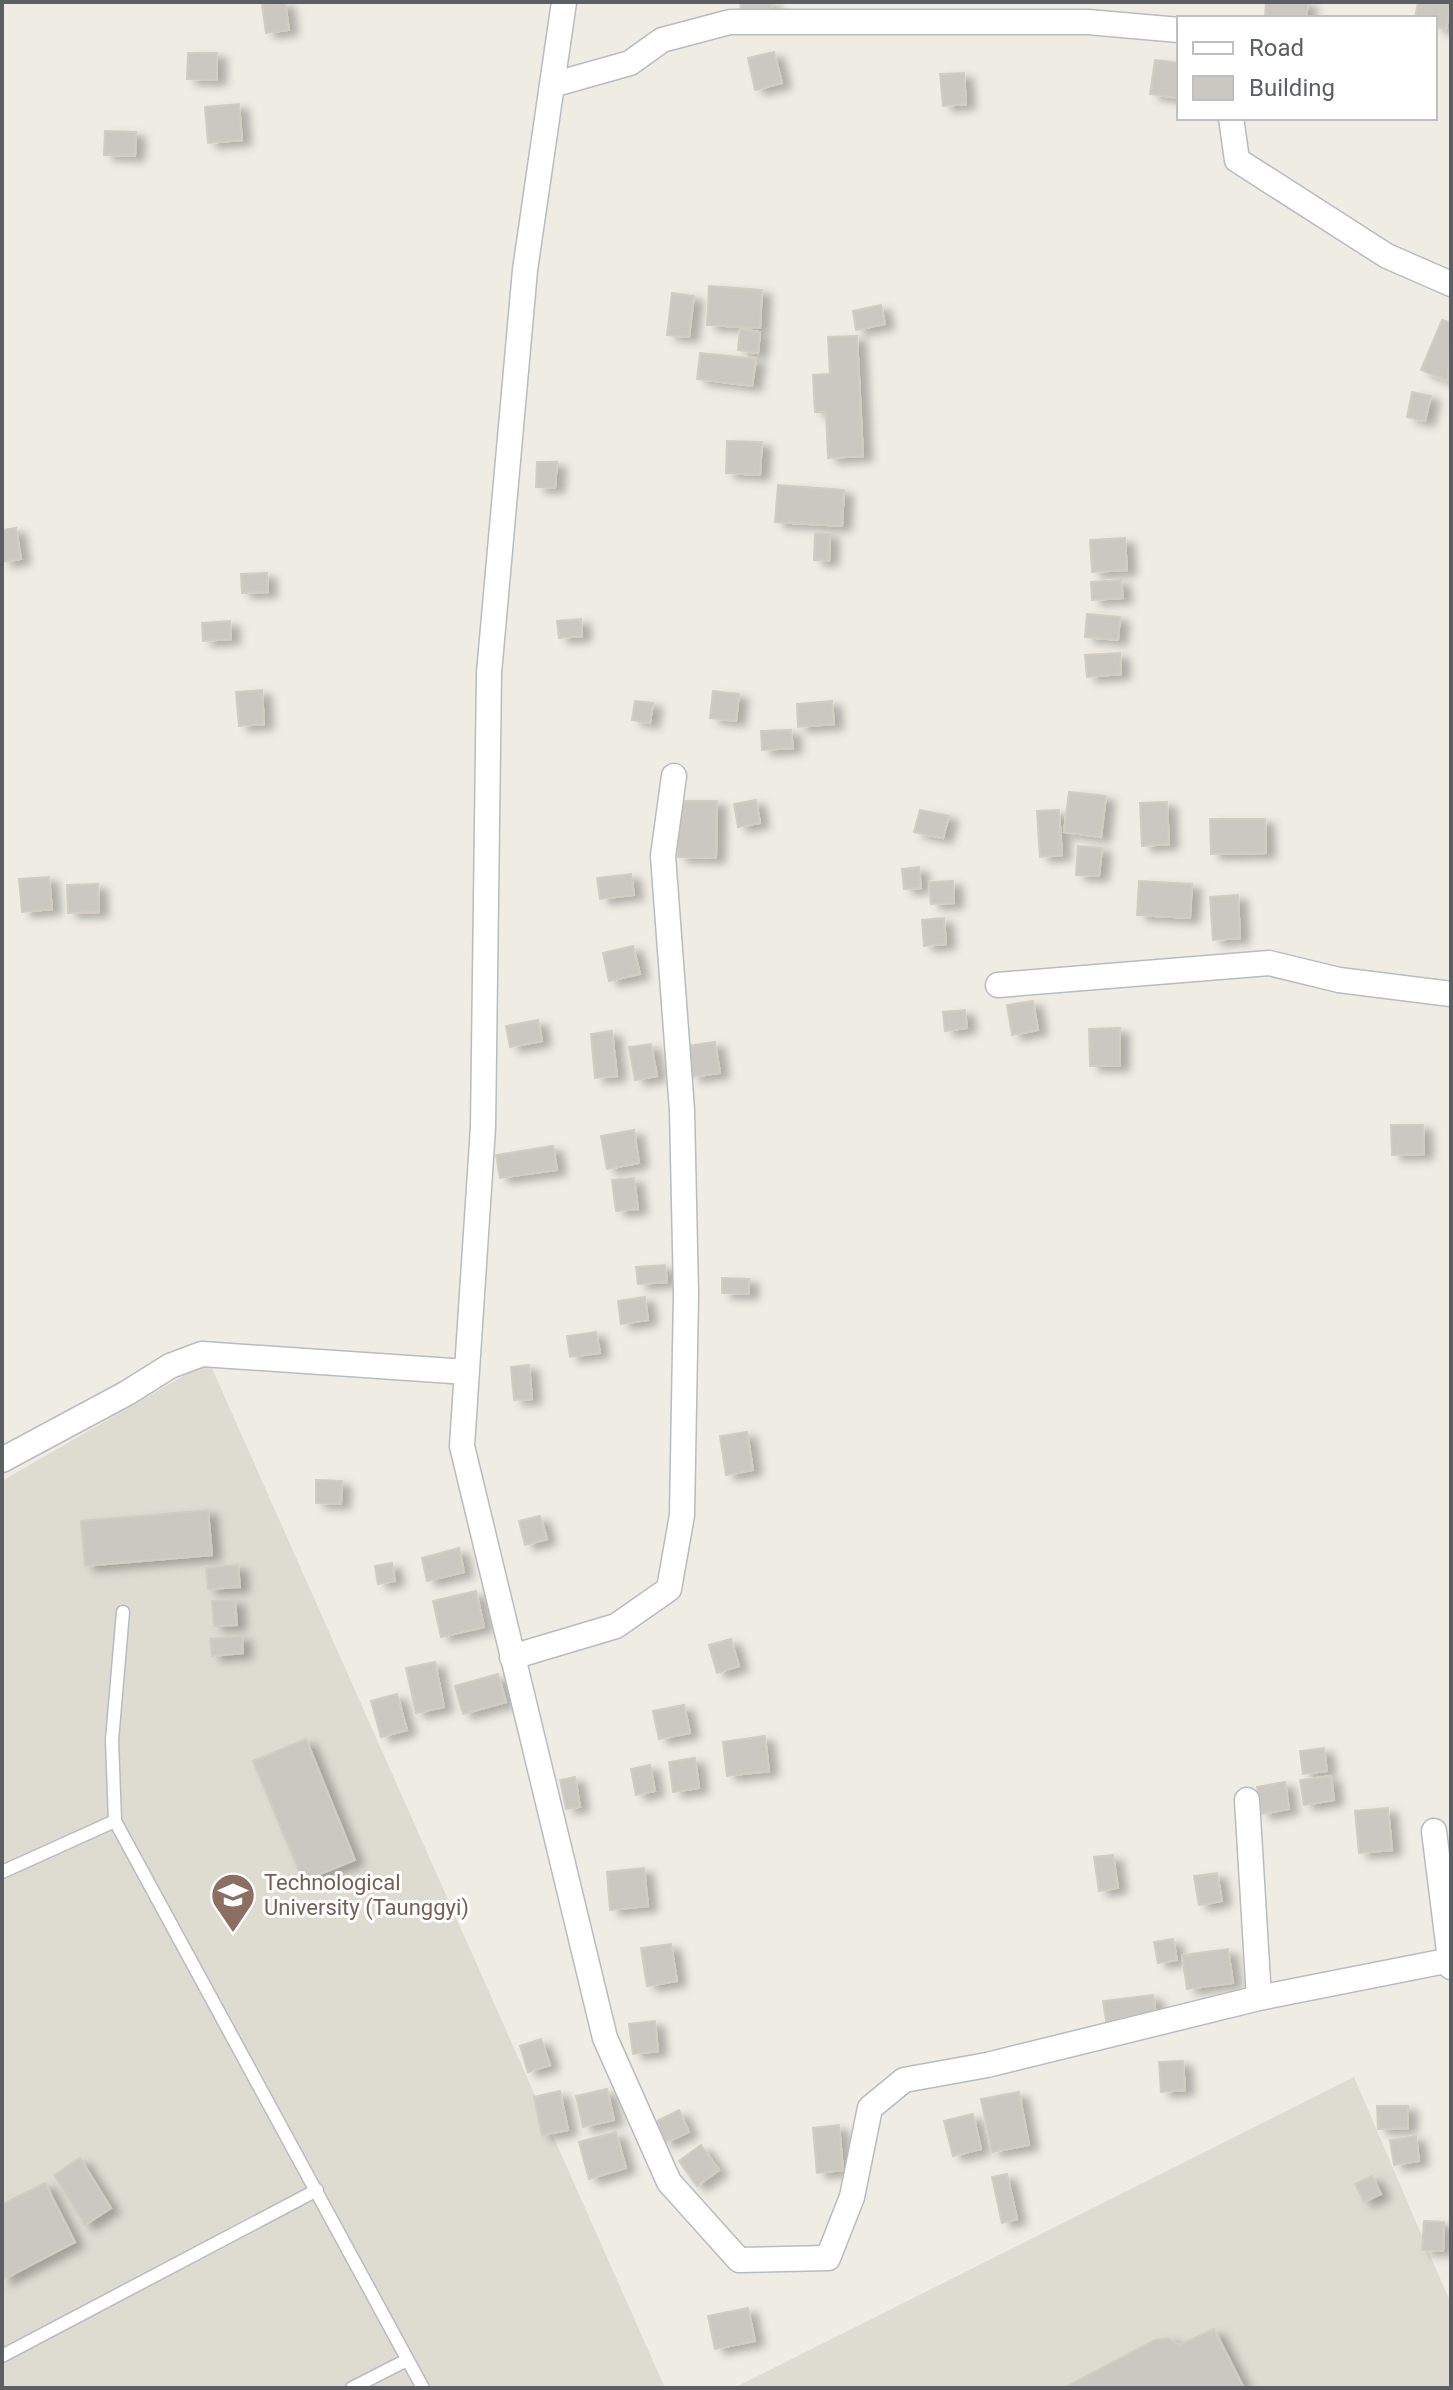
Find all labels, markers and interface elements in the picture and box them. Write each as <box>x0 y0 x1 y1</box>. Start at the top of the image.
legend <box>1177 16 1437 120</box>
text: Road <box>1249 34 1304 62</box>
text: Building <box>1249 74 1335 102</box>
place label: Technological University (Taunggyi) <box>264 1870 469 1921</box>
school or university icon: Technological University (Taunggyi) <box>209 1871 257 1934</box>

